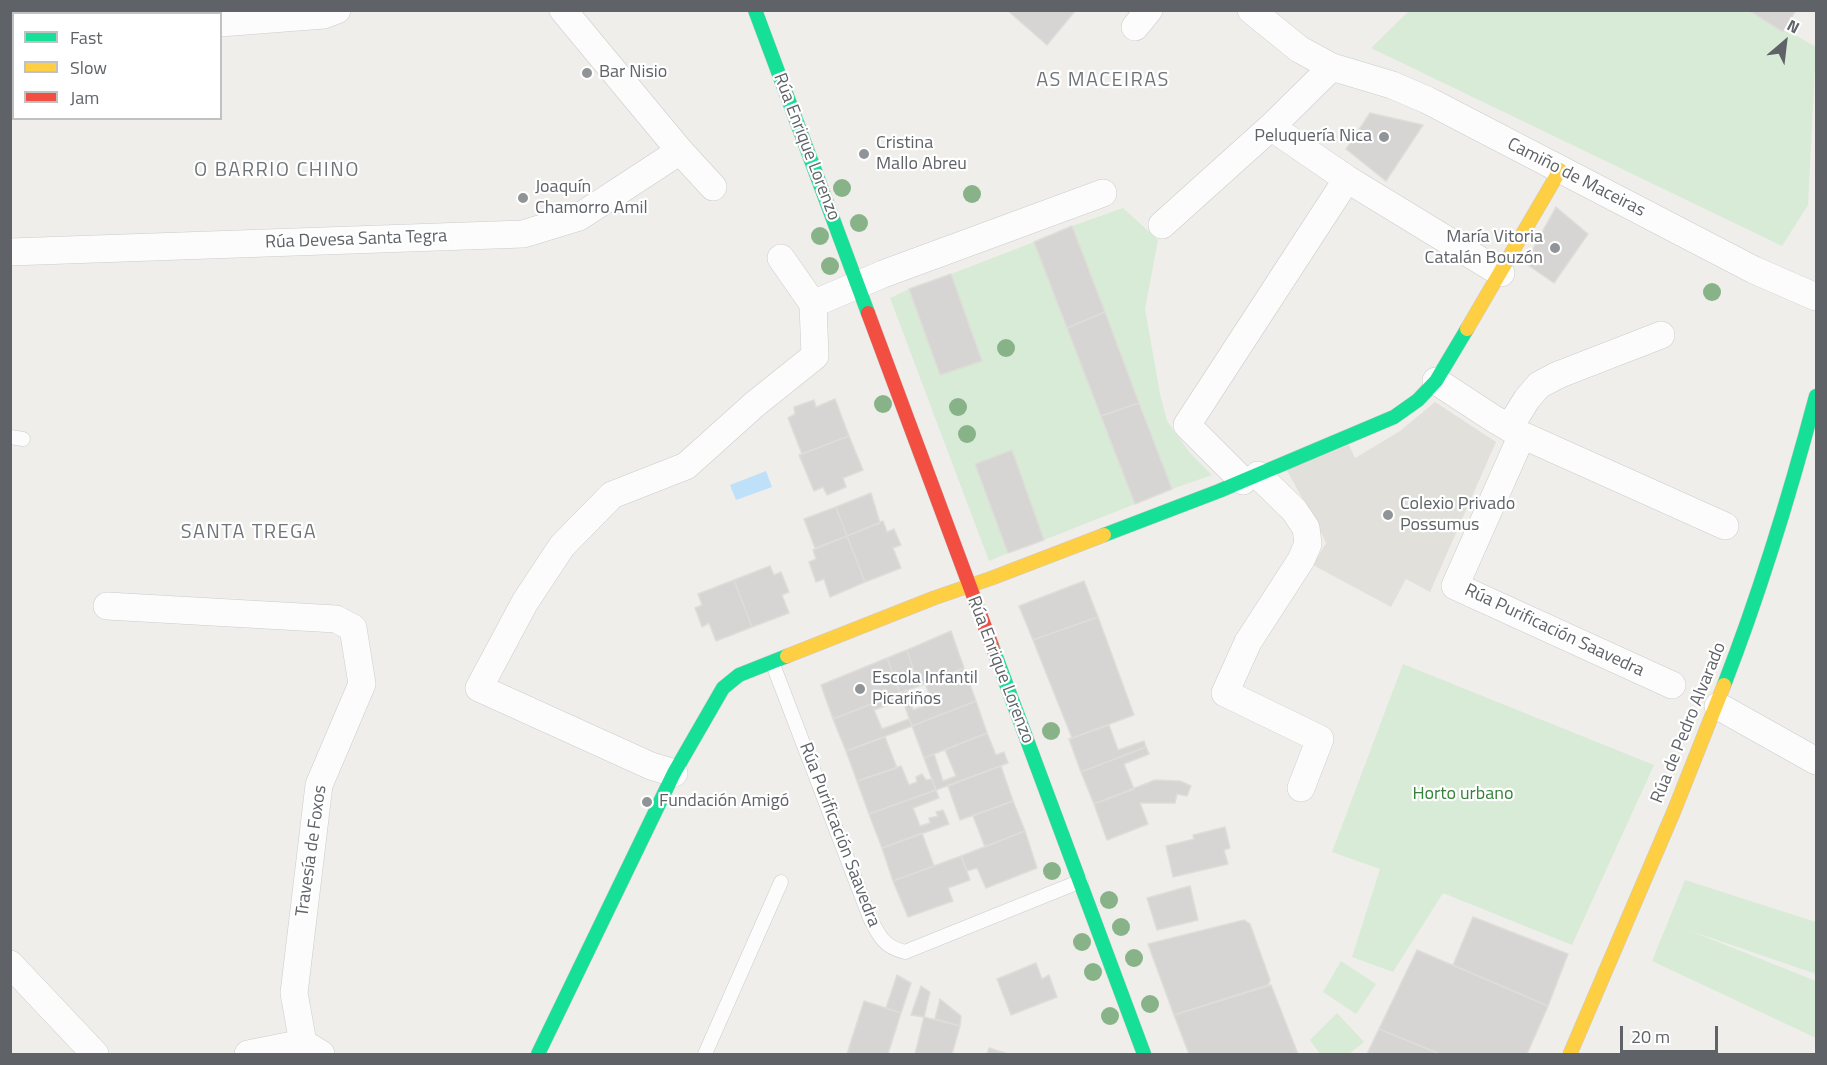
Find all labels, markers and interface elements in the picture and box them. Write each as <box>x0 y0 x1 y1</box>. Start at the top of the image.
legend <box>12 12 222 120</box>
north arrow <box>1755 12 1815 72</box>
text: N <box>1783 13 1804 39</box>
text: Fast <box>70 24 103 51</box>
text: Slow <box>70 54 107 81</box>
place label: Bar Nisio <box>599 62 667 84</box>
marker: Bar Nisio <box>580 66 594 80</box>
district label: AS MACEIRAS <box>1036 69 1170 93</box>
street label: Rúa Enrique Lorenzo <box>768 70 844 224</box>
text: Jam <box>70 84 99 111</box>
place label: Peluquería Nica <box>1254 126 1372 148</box>
marker: Peluquería Nica <box>1377 130 1391 144</box>
place label: Cristina Mallo Abreu <box>876 133 967 176</box>
street label: Camiño de Maceiras <box>1503 134 1649 222</box>
marker: Cristina Mallo Abreu <box>857 147 871 161</box>
district label: O BARRIO CHINO <box>194 159 360 183</box>
place label: Joaquín Chamorro Amil <box>535 177 648 219</box>
marker: Joaquín Chamorro Amil <box>516 191 530 205</box>
street label: Rúa Devesa Santa Tegra <box>265 226 447 254</box>
place label: María Vitoria Catalán Bouzón <box>1425 227 1543 270</box>
marker: María Vitoria Catalán Bouzón <box>1548 241 1562 255</box>
place label: Colexio Privado Possumus <box>1400 494 1515 536</box>
marker: Colexio Privado Possumus <box>1381 508 1395 522</box>
district label: SANTA TREGA <box>181 521 317 545</box>
street label: Rúa Purificación Saavedra <box>1461 580 1647 682</box>
street label: Rúa Enrique Lorenzo <box>962 593 1038 747</box>
street label: Rúa de Pedro Alvarado <box>1647 639 1731 807</box>
place label: Escola Infantil Picariños <box>872 668 978 710</box>
marker: Escola Infantil Picariños <box>853 682 867 696</box>
street label: Rúa Purificación Saavedra <box>794 740 884 930</box>
street label: Travesía de Foxos <box>292 784 332 918</box>
park label: Horto urbano <box>1412 784 1514 806</box>
place label: Fundación Amigó <box>659 791 789 813</box>
marker: Fundación Amigó <box>640 795 654 809</box>
scale bar <box>1623 1014 1720 1052</box>
text: 20 m <box>1631 1023 1670 1050</box>

